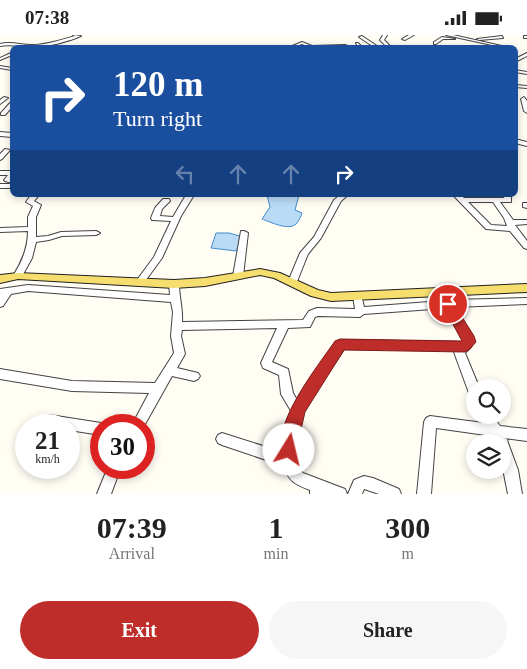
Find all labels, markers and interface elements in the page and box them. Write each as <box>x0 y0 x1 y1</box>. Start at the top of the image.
text: 07:38 <box>25 7 69 28</box>
icon: right <box>30 65 95 130</box>
text: 120 m <box>113 65 203 104</box>
text: Turn right <box>113 106 202 131</box>
icon: left <box>171 160 199 188</box>
icon: ahead <box>224 160 252 188</box>
icon: ahead <box>277 160 305 188</box>
icon: right <box>330 160 358 188</box>
pin <box>427 283 469 325</box>
icon: arrive <box>434 290 462 318</box>
map controls <box>466 379 511 479</box>
button: search <box>466 379 511 424</box>
speed limit sign: 30 <box>90 414 155 479</box>
position arrow <box>262 423 314 475</box>
text: 21 <box>35 427 60 454</box>
button: layers <box>466 434 511 479</box>
text: km/h <box>35 452 60 466</box>
text: 07:39 <box>97 511 167 544</box>
text: 1 <box>268 511 283 544</box>
text: 300 <box>385 511 430 544</box>
text: Arrival <box>109 545 155 562</box>
text: min <box>264 545 288 562</box>
text: m <box>401 545 414 562</box>
button: Exit <box>20 601 259 659</box>
button: Share <box>269 601 507 659</box>

